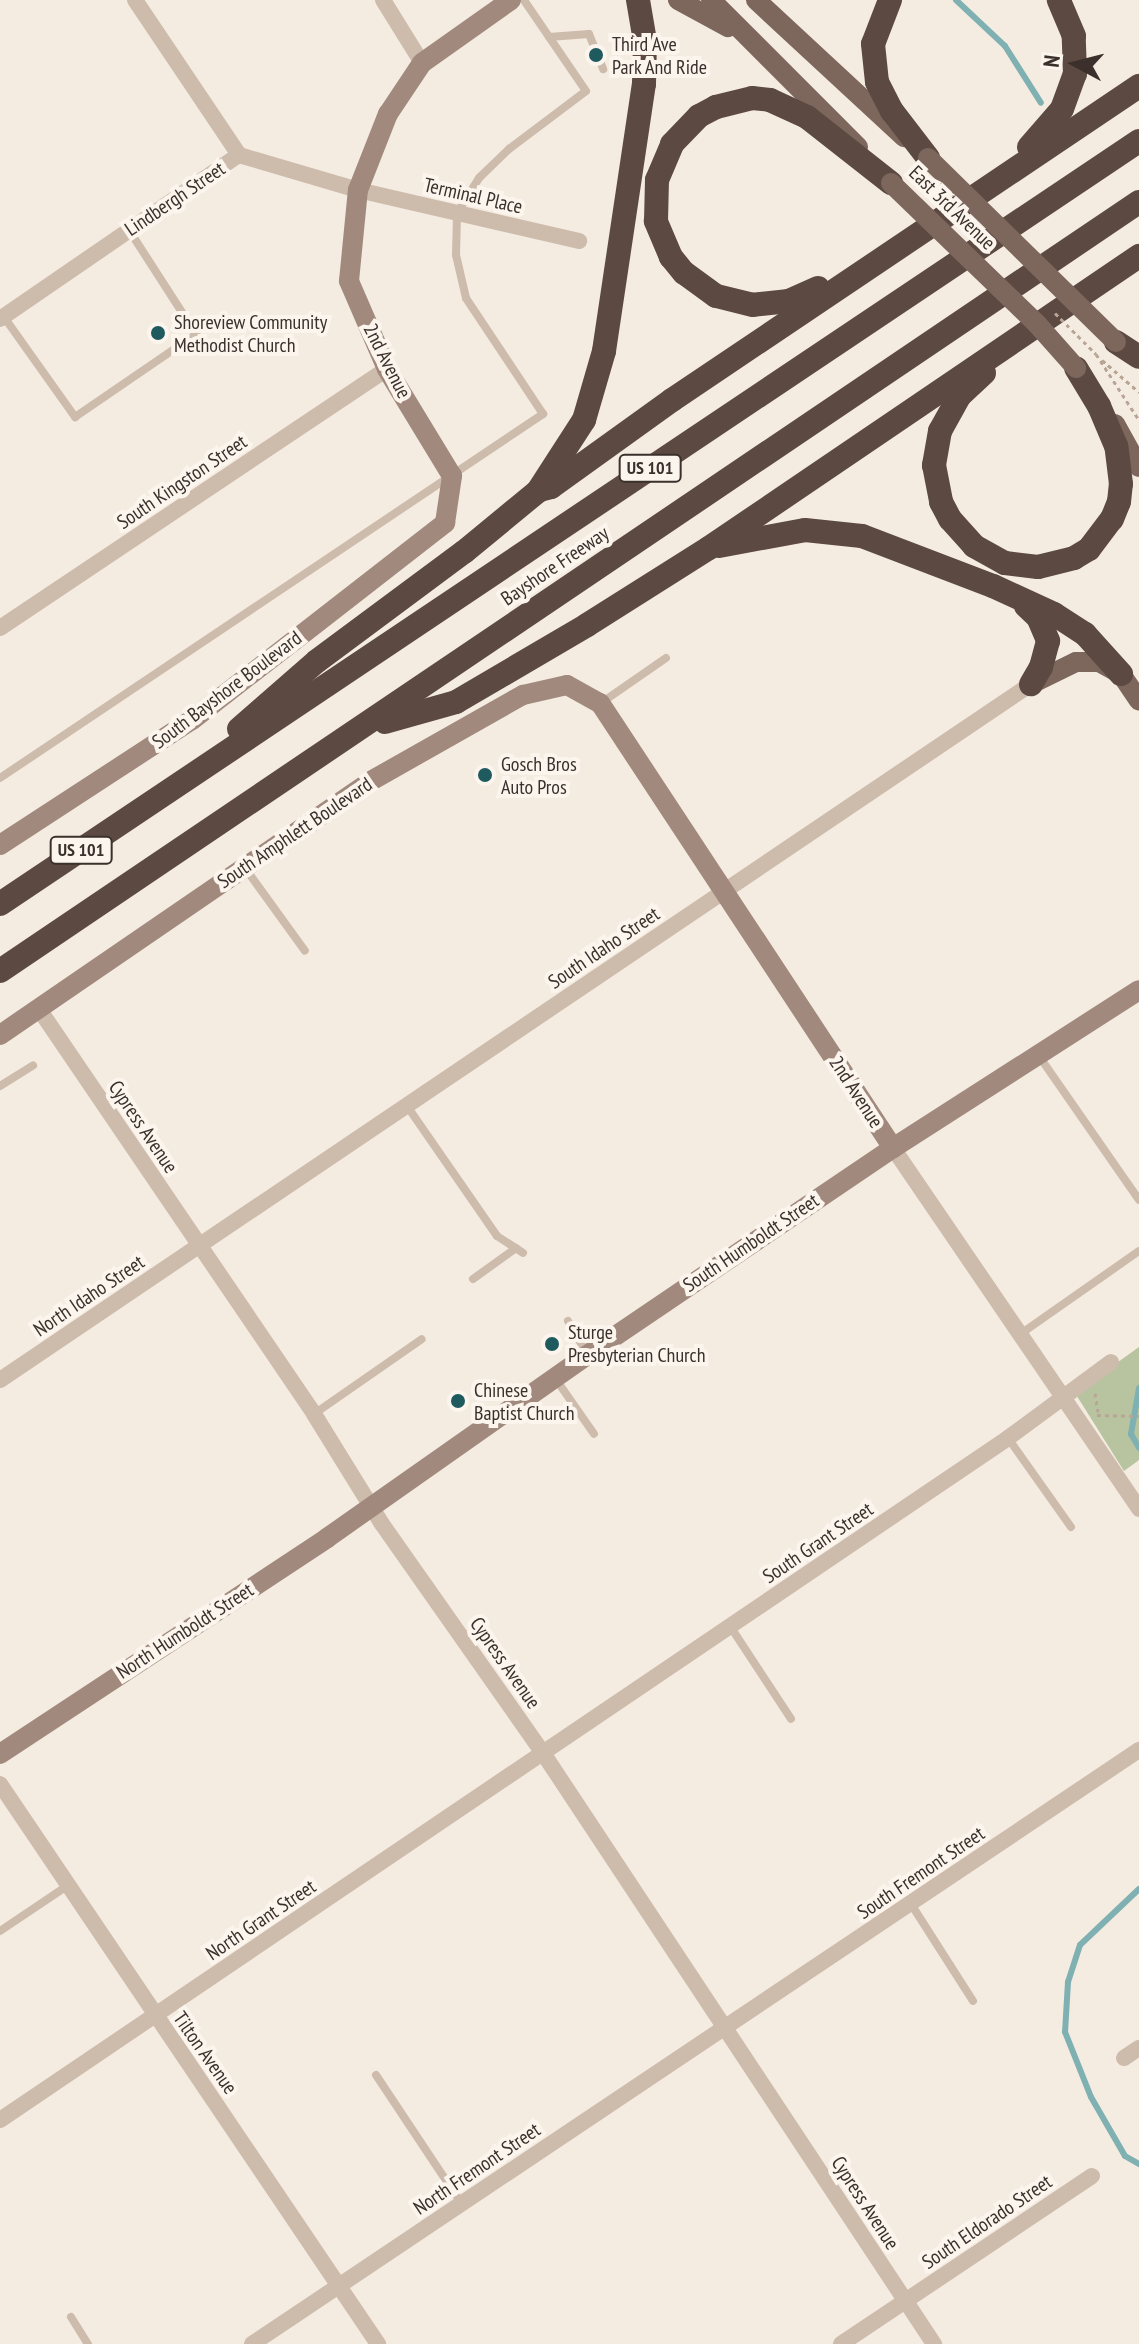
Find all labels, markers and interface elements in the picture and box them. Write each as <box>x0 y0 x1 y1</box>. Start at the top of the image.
north arrow <box>1035 24 1115 104</box>
place label: Third Ave Park And Ride <box>612 32 708 79</box>
marker: Third Ave Park And Ride <box>587 46 605 64</box>
text: N <box>1037 53 1066 69</box>
street label: Lindbergh Street <box>120 157 230 241</box>
street label: East 3rd Avenue <box>904 161 1000 255</box>
street label: Terminal Place <box>421 173 525 219</box>
place label: Shoreview Community Methodist Church <box>174 310 328 357</box>
street label: 2nd Avenue <box>358 319 416 403</box>
marker: Shoreview Community Methodist Church <box>149 324 167 342</box>
street label: South Kingston Street <box>113 430 251 534</box>
road number: US 101 <box>618 454 682 482</box>
street label: Bayshore Freeway <box>497 521 613 611</box>
street label: South Bayshore Boulevard <box>148 626 306 754</box>
place label: Gosch Bros Auto Pros <box>501 752 577 799</box>
marker: Gosch Bros Auto Pros <box>476 766 494 784</box>
street label: South Amphlett Boulevard <box>213 772 377 894</box>
road number: US 101 <box>49 836 113 864</box>
street label: South Idaho Street <box>544 902 664 994</box>
street label: 2nd Avenue <box>824 1051 888 1133</box>
street label: Cypress Avenue <box>103 1076 183 1178</box>
street label: South Humboldt Street <box>679 1189 823 1297</box>
street label: North Idaho Street <box>29 1250 149 1342</box>
place label: Sturge Presbyterian Church <box>568 1320 705 1367</box>
marker: Sturge Presbyterian Church <box>543 1335 561 1353</box>
place label: Chinese Baptist Church <box>474 1378 574 1425</box>
marker: Chinese Baptist Church <box>449 1392 467 1410</box>
street label: South Grant Street <box>758 1497 878 1589</box>
street label: North Humboldt Street <box>112 1578 258 1684</box>
street label: Cypress Avenue <box>465 1612 545 1714</box>
street label: South Fremont Street <box>853 1822 989 1924</box>
street label: North Grant Street <box>202 1875 320 1965</box>
street label: Tilton Avenue <box>168 2007 242 2099</box>
street label: North Fremont Street <box>409 2118 545 2220</box>
street label: Cypress Avenue <box>826 2152 904 2254</box>
street label: South Eldorado Street <box>918 2170 1056 2274</box>

